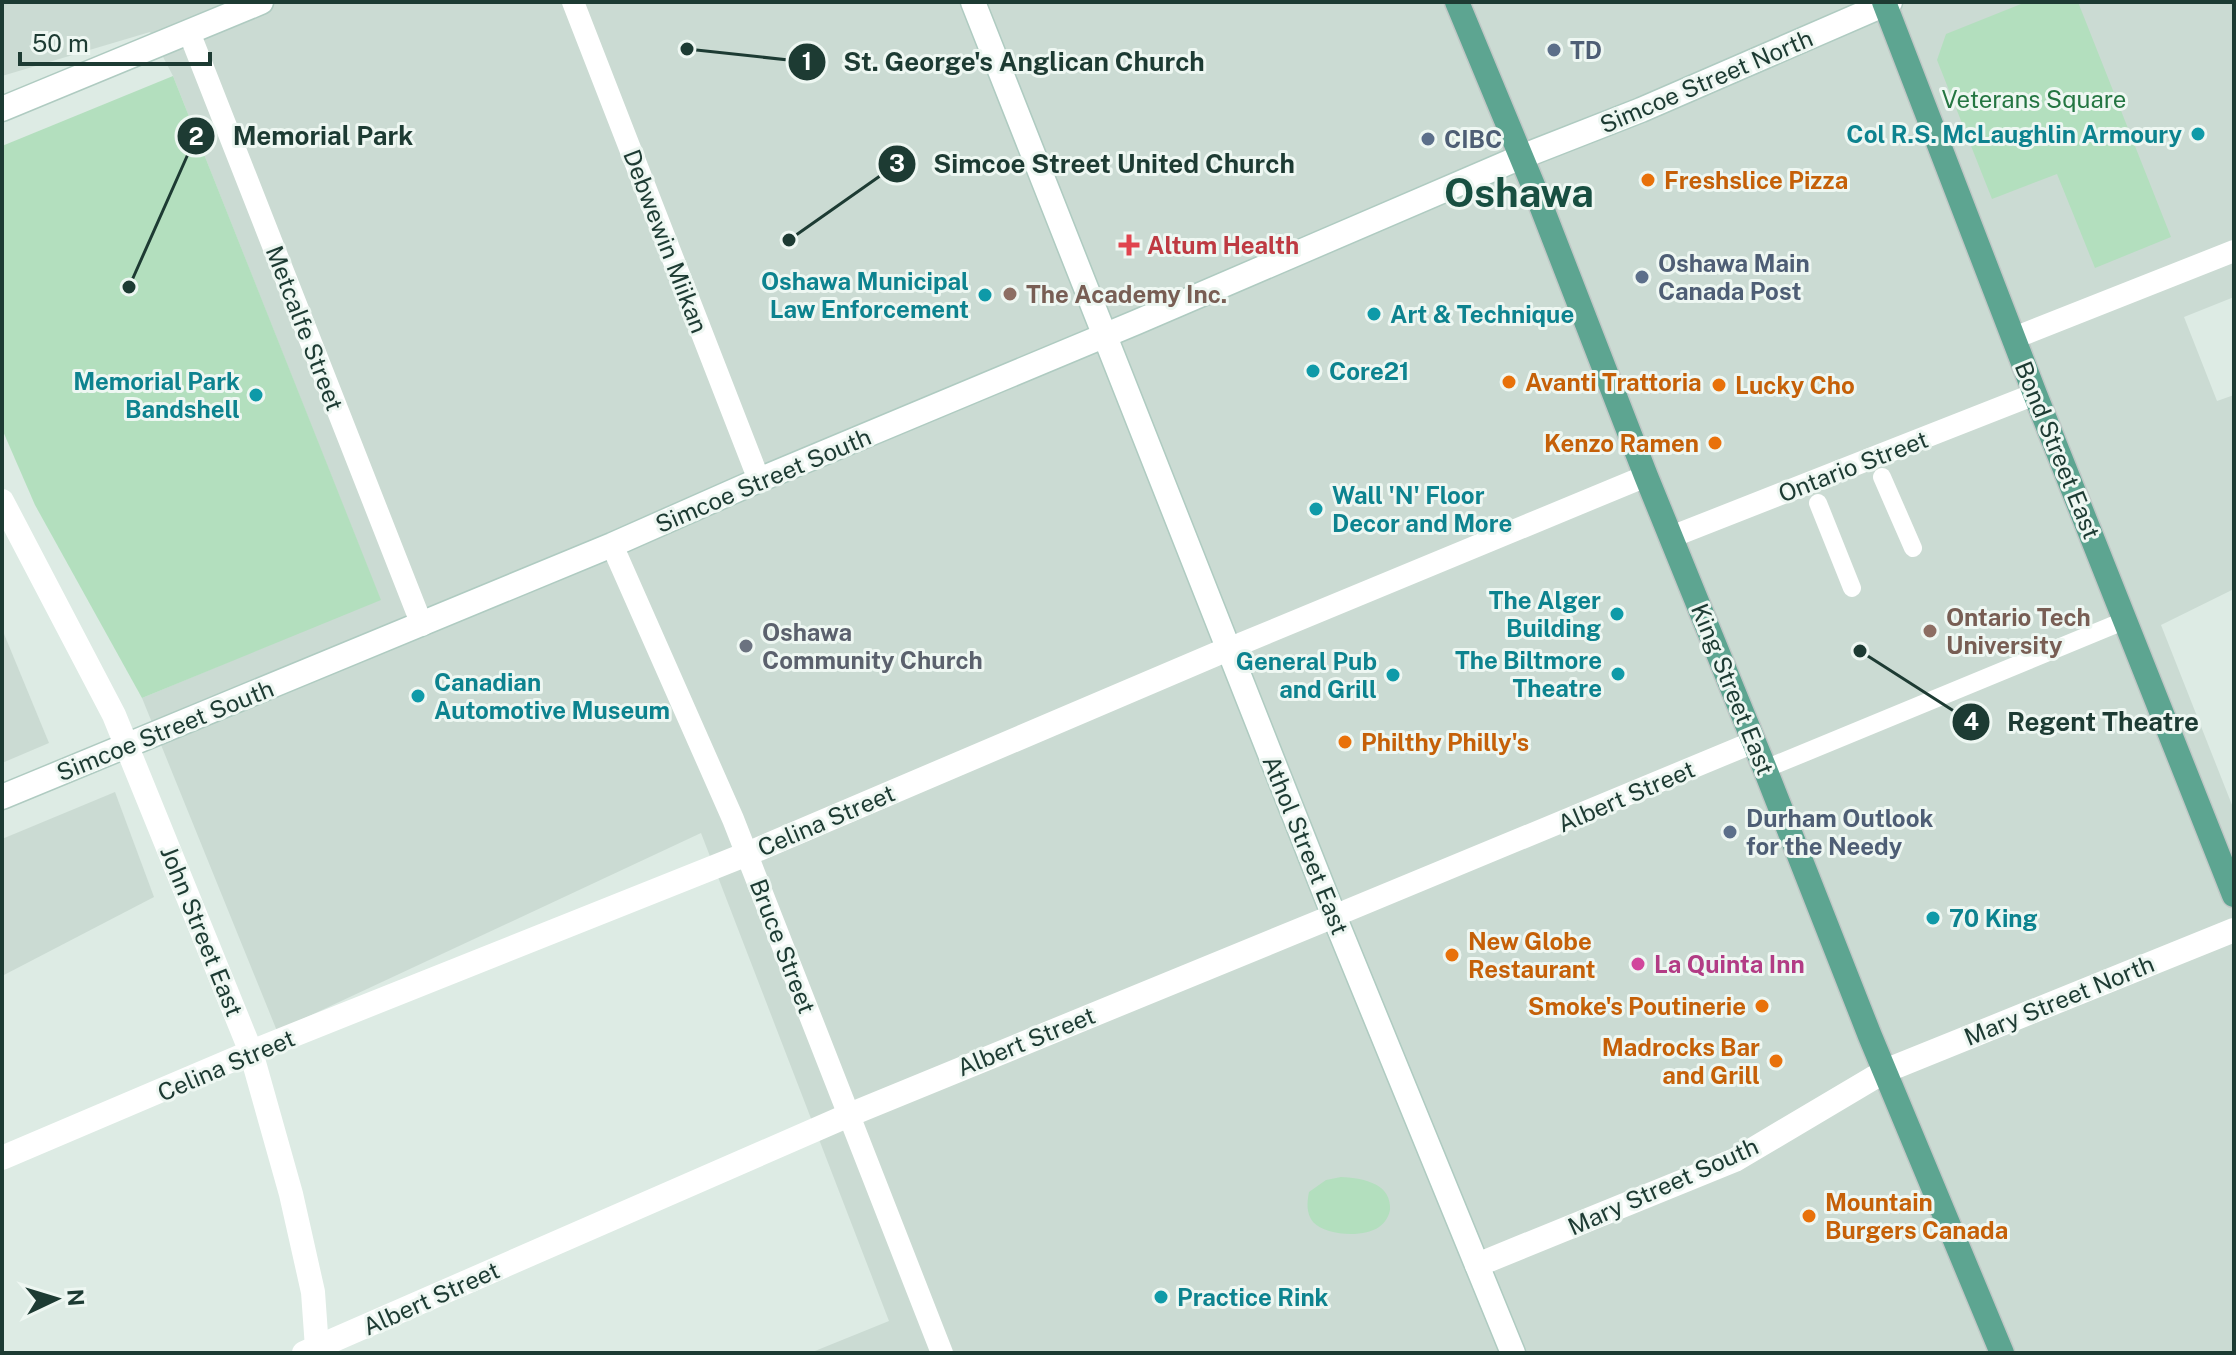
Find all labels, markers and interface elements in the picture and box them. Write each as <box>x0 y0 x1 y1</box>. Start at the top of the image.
scale bar <box>20 16 210 66</box>
street label: Simcoe Street North <box>1595 23 1817 139</box>
text: 50 m <box>32 29 89 57</box>
place label: TD <box>1570 36 1602 64</box>
callout: St. George's Anglican Church <box>787 37 1221 87</box>
marker: TD <box>1545 41 1563 59</box>
text: St. George's Anglican Church <box>843 46 1205 77</box>
text: 1 <box>802 47 812 75</box>
park label: Veterans Square <box>1942 85 2126 113</box>
callout: Memorial Park <box>176 111 429 161</box>
text: Memorial Park <box>233 120 413 151</box>
place label: Col R.S. McLaughlin Armoury <box>1846 120 2182 148</box>
text: 2 <box>188 122 204 150</box>
place label: CIBC <box>1444 125 1502 153</box>
marker: Col R.S. McLaughlin Armoury <box>2189 125 2207 143</box>
marker: CIBC <box>1419 130 1437 148</box>
callout: Simcoe Street United Church <box>877 139 1310 189</box>
street label: Debwewin Miikan <box>618 145 714 337</box>
text: Simcoe Street United Church <box>933 148 1295 179</box>
text: 3 <box>889 149 905 177</box>
place label: Freshslice Pizza <box>1664 166 1848 194</box>
district label: Oshawa <box>1444 169 1594 216</box>
marker: Freshslice Pizza <box>1639 171 1657 189</box>
place label: Altum Health <box>1147 231 1299 259</box>
marker: Altum Health <box>1118 234 1140 256</box>
street label: Metcalfe Street <box>261 241 349 415</box>
place label: Oshawa Main Canada Post <box>1658 249 1810 305</box>
place label: Oshawa Municipal Law Enforcement <box>761 267 969 323</box>
marker: Oshawa Main Canada Post <box>1633 268 1651 286</box>
place label: The Academy Inc. <box>1026 280 1227 308</box>
marker: The Academy Inc. <box>1001 285 1019 303</box>
marker: Oshawa Municipal Law Enforcement <box>976 286 994 304</box>
place label: Art & Technique <box>1390 300 1574 328</box>
marker: Art & Technique <box>1365 305 1383 323</box>
place label: Core21 <box>1329 357 1409 385</box>
street label: Bond Street East <box>2010 357 2106 543</box>
marker: Core21 <box>1304 362 1322 380</box>
place label: Memorial Park Bandshell <box>73 367 240 423</box>
place label: Avanti Trattoria <box>1525 368 1702 396</box>
place label: Lucky Cho <box>1735 371 1855 399</box>
marker: Avanti Trattoria <box>1500 373 1518 391</box>
marker: Lucky Cho <box>1710 376 1728 394</box>
marker: Memorial Park Bandshell <box>247 386 265 404</box>
street label: Simcoe Street South <box>651 422 875 538</box>
street label: Ontario Street <box>1774 425 1932 507</box>
place label: Kenzo Ramen <box>1544 429 1699 457</box>
marker: Kenzo Ramen <box>1706 434 1724 452</box>
place label: Wall 'N' Floor Decor and More <box>1332 481 1512 537</box>
marker: Wall 'N' Floor Decor and More <box>1307 500 1325 518</box>
place label: The Alger Building <box>1489 586 1601 642</box>
street label: King Street East <box>1686 599 1780 779</box>
place label: Ontario Tech University <box>1946 603 2091 659</box>
marker: The Alger Building <box>1608 605 1626 623</box>
place label: Oshawa Community Church <box>762 618 983 674</box>
marker: Ontario Tech University <box>1921 622 1939 640</box>
marker: Oshawa Community Church <box>737 637 755 655</box>
place label: The Biltmore Theatre <box>1455 646 1602 702</box>
place label: General Pub and Grill <box>1236 647 1377 703</box>
marker: The Biltmore Theatre <box>1609 665 1627 683</box>
marker: General Pub and Grill <box>1384 666 1402 684</box>
place label: Canadian Automotive Museum <box>434 668 670 724</box>
street label: Simcoe Street South <box>52 674 278 786</box>
marker: Canadian Automotive Museum <box>409 687 427 705</box>
callout: Regent Theatre <box>1951 697 2215 747</box>
text: Regent Theatre <box>2007 706 2199 737</box>
text: 4 <box>1963 707 1979 735</box>
place label: Philthy Philly's <box>1361 728 1529 756</box>
marker: Philthy Philly's <box>1336 733 1354 751</box>
street label: Athol Street East <box>1257 751 1355 939</box>
street label: Albert Street <box>1553 755 1699 837</box>
street label: Celina Street <box>753 779 899 861</box>
place label: Durham Outlook for the Needy <box>1746 804 1933 860</box>
marker: Durham Outlook for the Needy <box>1721 823 1739 841</box>
street label: John Street East <box>155 842 249 1020</box>
street label: Bruce Street <box>745 875 821 1017</box>
place label: 70 King <box>1949 904 2038 932</box>
marker: 70 King <box>1924 909 1942 927</box>
place label: New Globe Restaurant <box>1468 927 1596 983</box>
marker: New Globe Restaurant <box>1443 946 1461 964</box>
street label: Mary Street North <box>1960 949 2158 1051</box>
place label: La Quinta Inn <box>1654 950 1805 978</box>
marker: La Quinta Inn <box>1629 955 1647 973</box>
place label: Smoke's Poutinerie <box>1528 992 1746 1020</box>
marker: Smoke's Poutinerie <box>1753 997 1771 1015</box>
street label: Albert Street <box>953 1001 1099 1081</box>
street label: Celina Street <box>153 1024 299 1106</box>
place label: Madrocks Bar and Grill <box>1602 1033 1760 1089</box>
marker: Madrocks Bar and Grill <box>1767 1052 1785 1070</box>
street label: Mary Street South <box>1563 1131 1763 1241</box>
place label: Mountain Burgers Canada <box>1825 1188 2008 1244</box>
marker: Mountain Burgers Canada <box>1800 1207 1818 1225</box>
street label: Albert Street <box>358 1255 504 1341</box>
north arrow <box>16 1259 96 1339</box>
place label: Practice Rink <box>1177 1283 1329 1311</box>
text: N <box>62 1288 90 1307</box>
marker: Practice Rink <box>1152 1288 1170 1306</box>

